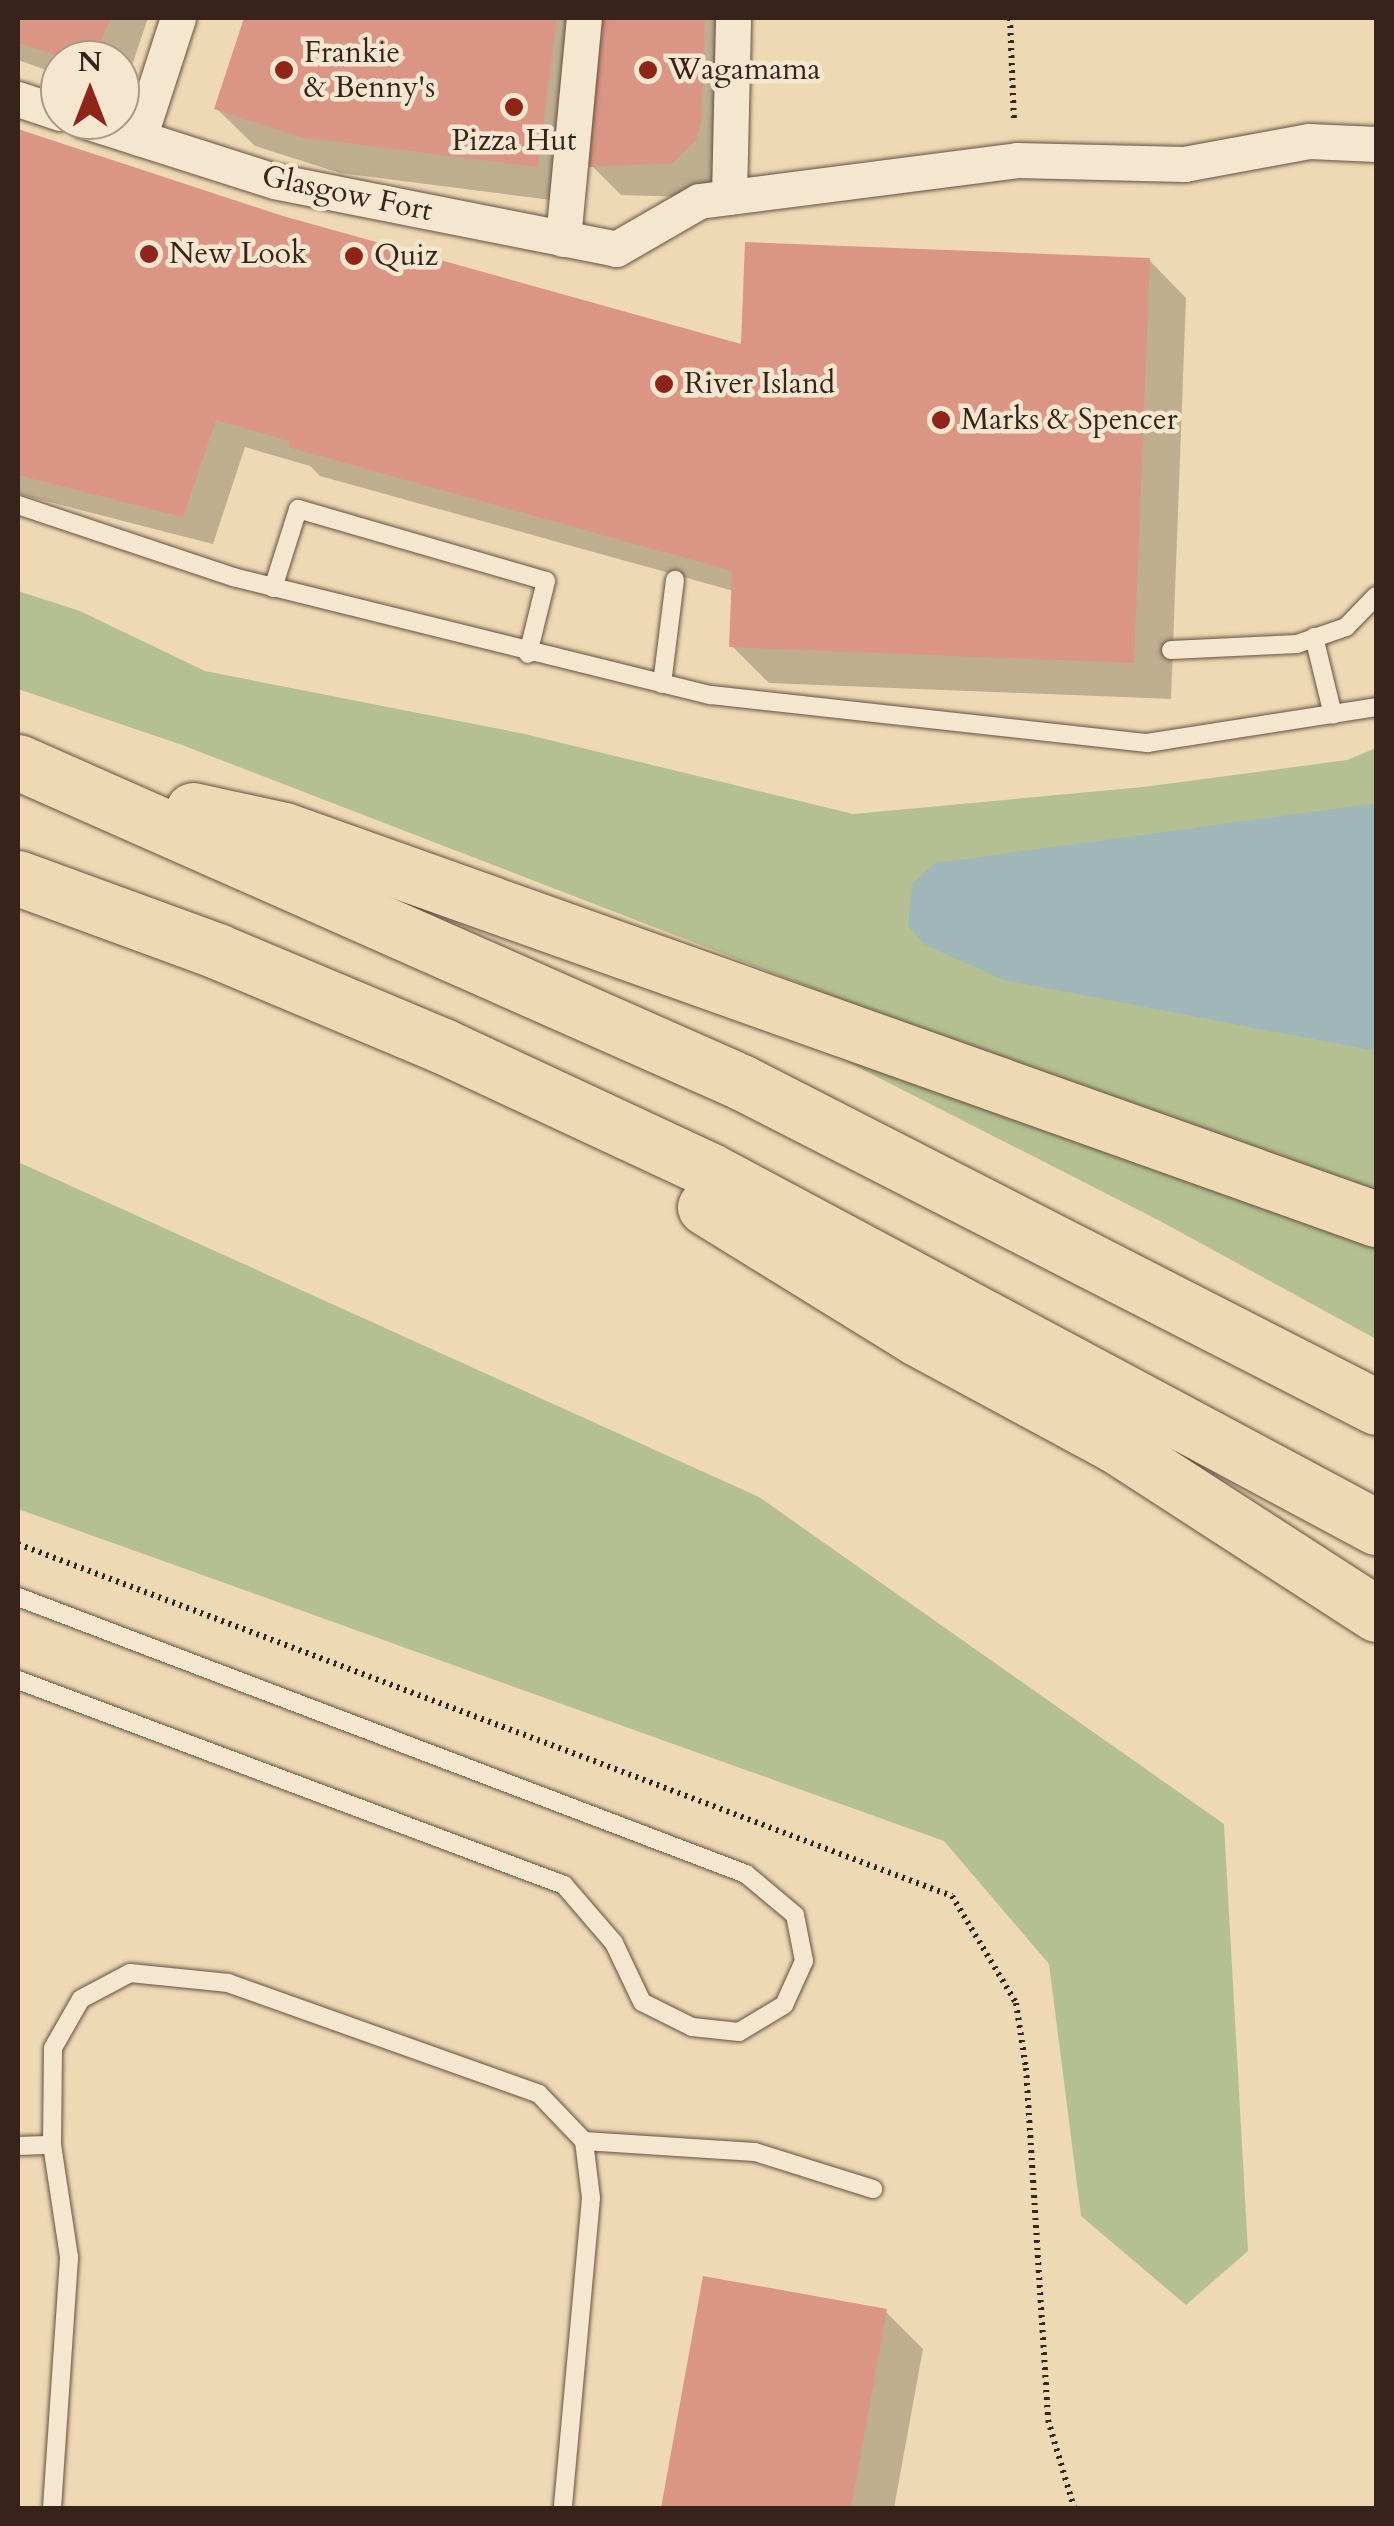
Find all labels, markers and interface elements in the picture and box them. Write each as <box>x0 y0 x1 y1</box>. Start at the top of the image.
place label: Frankie & Benny's <box>304 35 435 106</box>
north arrow <box>40 40 140 140</box>
text: N <box>78 43 102 81</box>
place label: Wagamama <box>668 52 821 88</box>
marker: Frankie & Benny's <box>273 59 295 81</box>
marker: Wagamama <box>637 59 659 81</box>
marker: Pizza Hut <box>503 96 525 118</box>
place label: Pizza Hut <box>451 123 577 159</box>
street label: Glasgow Fort <box>259 158 435 230</box>
place label: New Look <box>169 236 307 272</box>
place label: Quiz <box>374 238 438 274</box>
marker: New Look <box>138 243 160 265</box>
marker: Quiz <box>343 245 365 267</box>
place label: River Island <box>684 366 835 402</box>
marker: River Island <box>653 373 675 395</box>
place label: Marks & Spencer <box>961 402 1178 438</box>
marker: Marks & Spencer <box>930 409 952 431</box>

